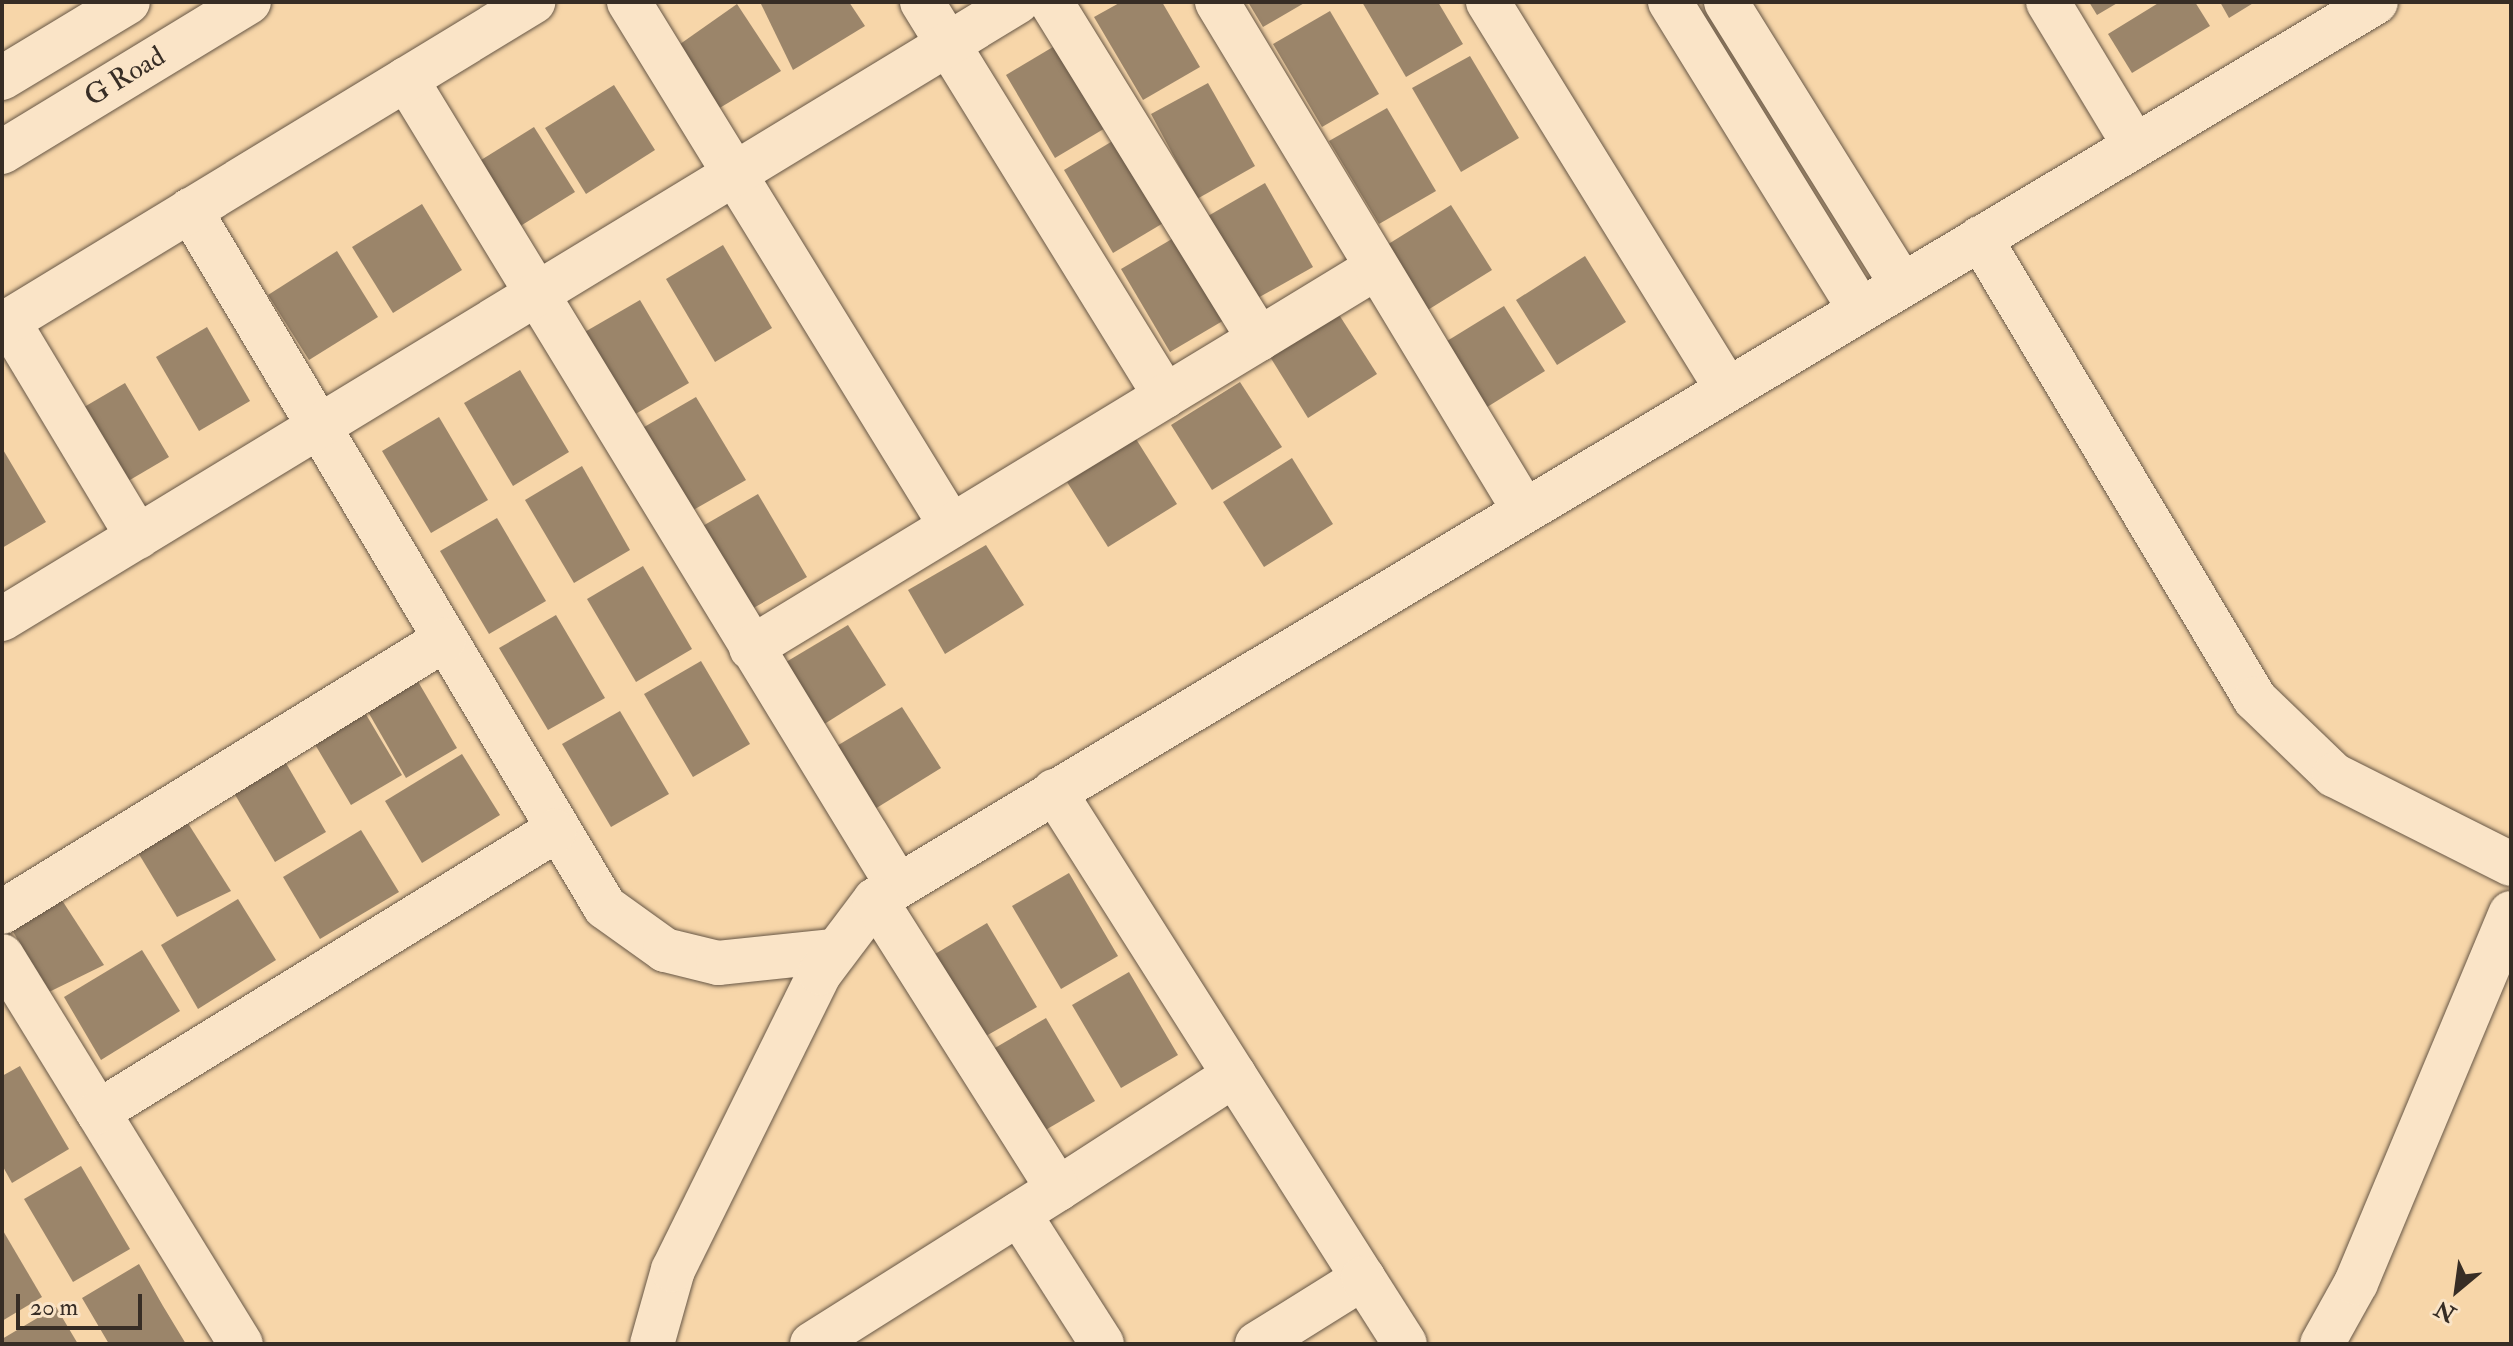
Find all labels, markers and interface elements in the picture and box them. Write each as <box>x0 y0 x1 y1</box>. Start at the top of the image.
street label: G Road <box>79 40 171 114</box>
north arrow <box>2417 1250 2497 1330</box>
scale bar <box>20 1278 146 1328</box>
text: 20 m <box>30 1292 78 1323</box>
text: N <box>2430 1294 2461 1328</box>

